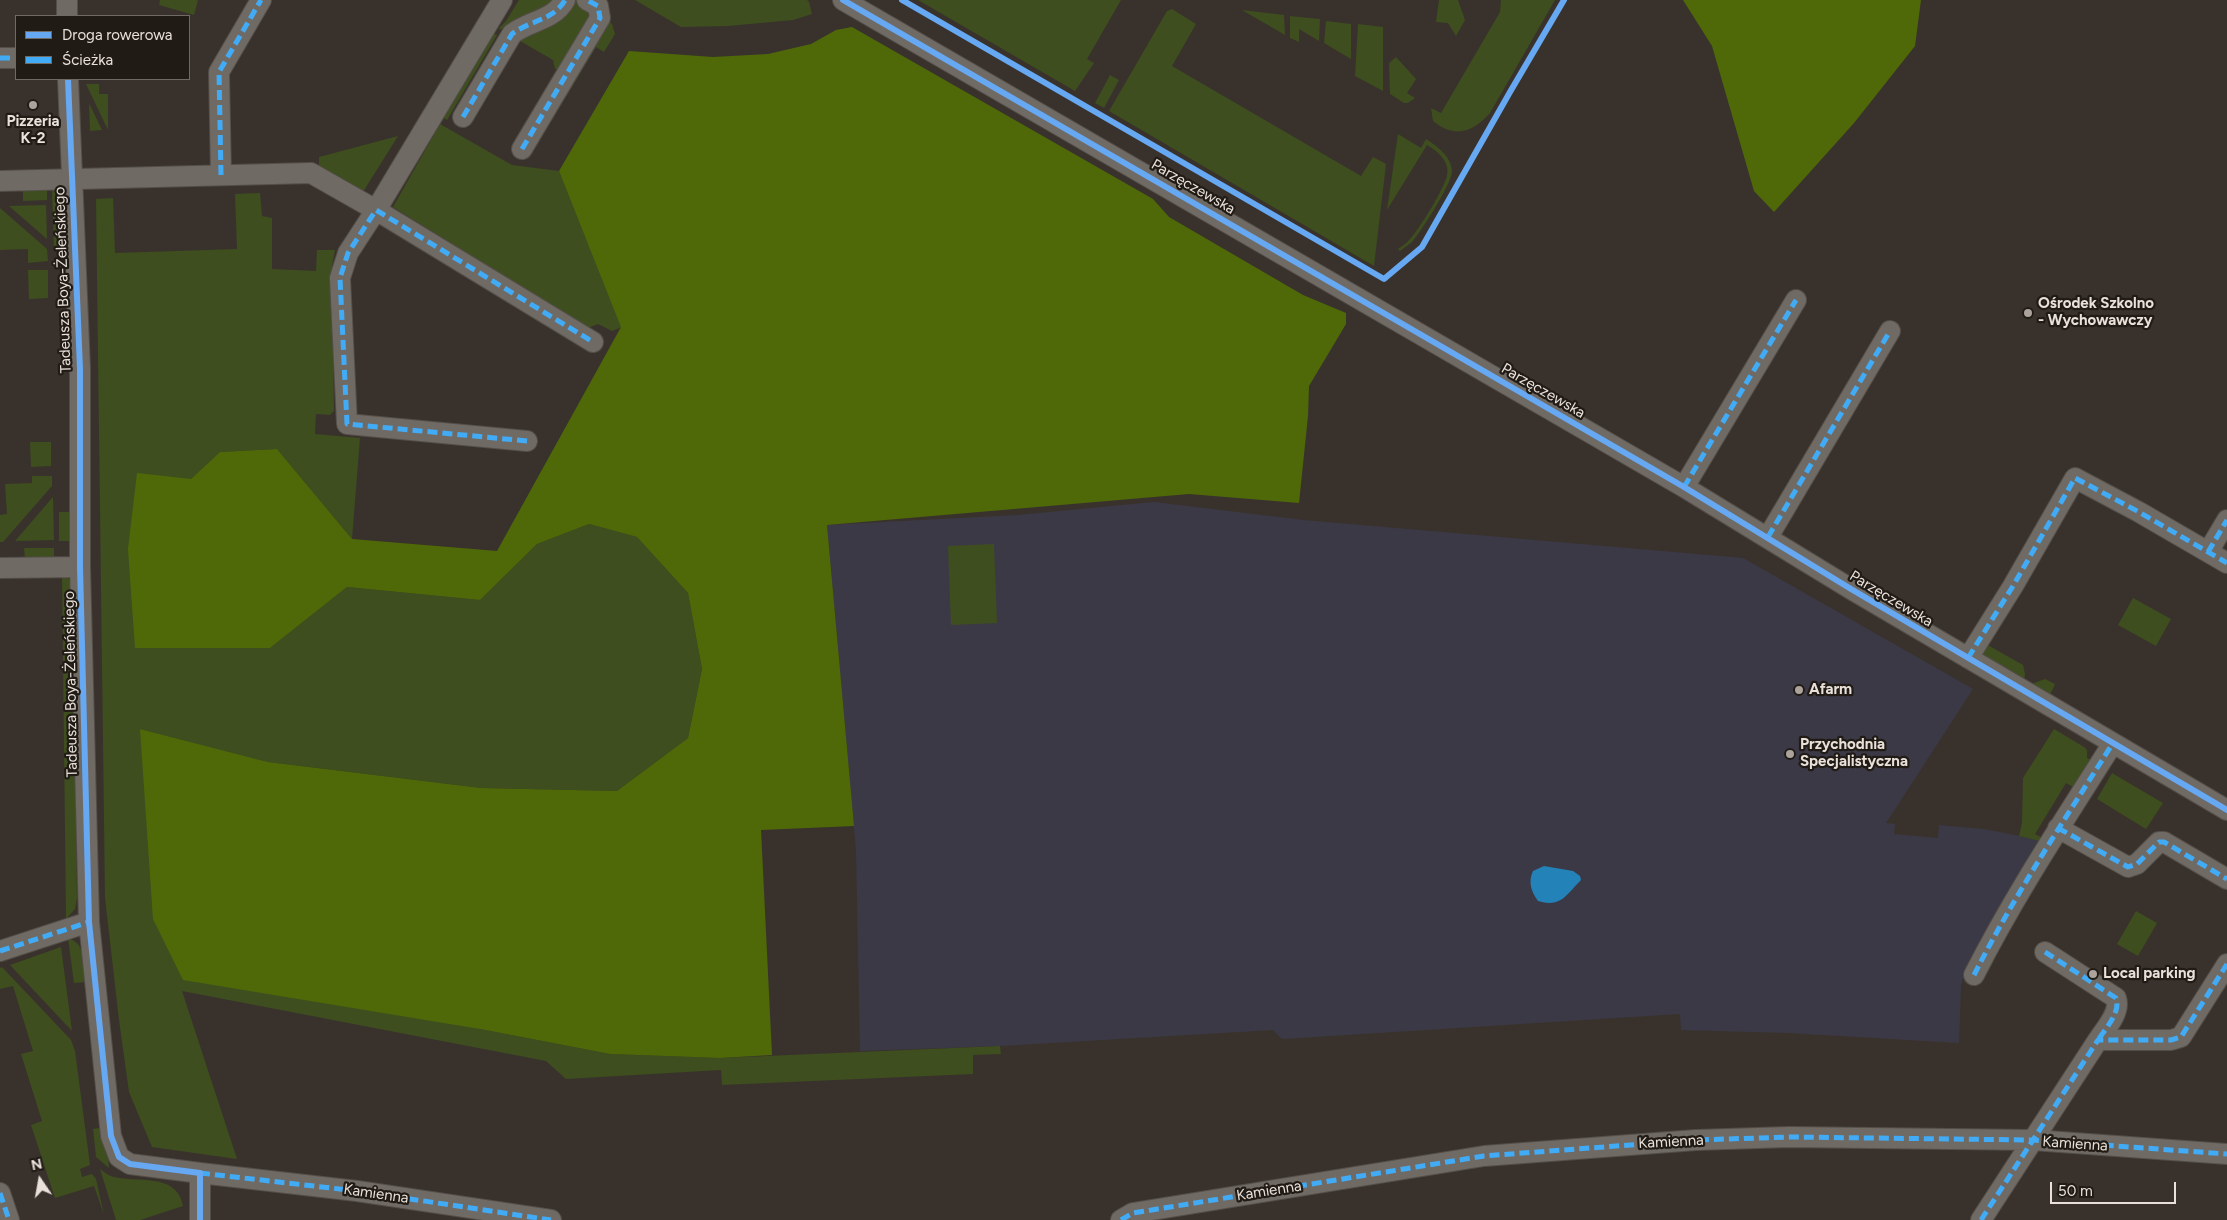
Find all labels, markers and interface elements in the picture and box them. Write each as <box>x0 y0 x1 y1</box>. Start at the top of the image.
legend <box>15 15 190 80</box>
text: Droga rowerowa <box>62 26 172 44</box>
text: Ścieżka <box>62 51 113 69</box>
marker: Pizzeria K-2 <box>27 99 39 111</box>
place label: Pizzeria K-2 <box>6 113 60 148</box>
street label: Parzęczewska <box>1148 156 1238 218</box>
street label: Tadeusza Boya-Żeleńskiego <box>51 187 75 373</box>
place label: Ośrodek Szkolno - Wychowawczy <box>2038 295 2154 330</box>
marker: Ośrodek Szkolno - Wychowawczy <box>2022 307 2034 319</box>
street label: Parzęczewska <box>1498 360 1588 422</box>
street label: Parzęczewska <box>1846 567 1936 631</box>
street label: Tadeusza Boya-Żeleńskiego <box>60 591 82 777</box>
place label: Afarm <box>1809 681 1852 699</box>
marker: Afarm <box>1793 684 1805 696</box>
place label: Przychodnia Specjalistyczna <box>1800 736 1908 771</box>
marker: Przychodnia Specjalistyczna <box>1784 748 1796 760</box>
place label: Local parking <box>2103 965 2195 983</box>
marker: Local parking <box>2087 968 2099 980</box>
street label: Kamienna <box>1638 1131 1704 1153</box>
street label: Kamienna <box>2042 1133 2108 1155</box>
north arrow <box>15 1155 65 1205</box>
text: N <box>30 1155 44 1174</box>
scale bar <box>2052 1172 2178 1204</box>
street label: Kamienna <box>1235 1177 1303 1205</box>
street label: Kamienna <box>342 1181 410 1207</box>
text: 50 m <box>2058 1182 2093 1200</box>

